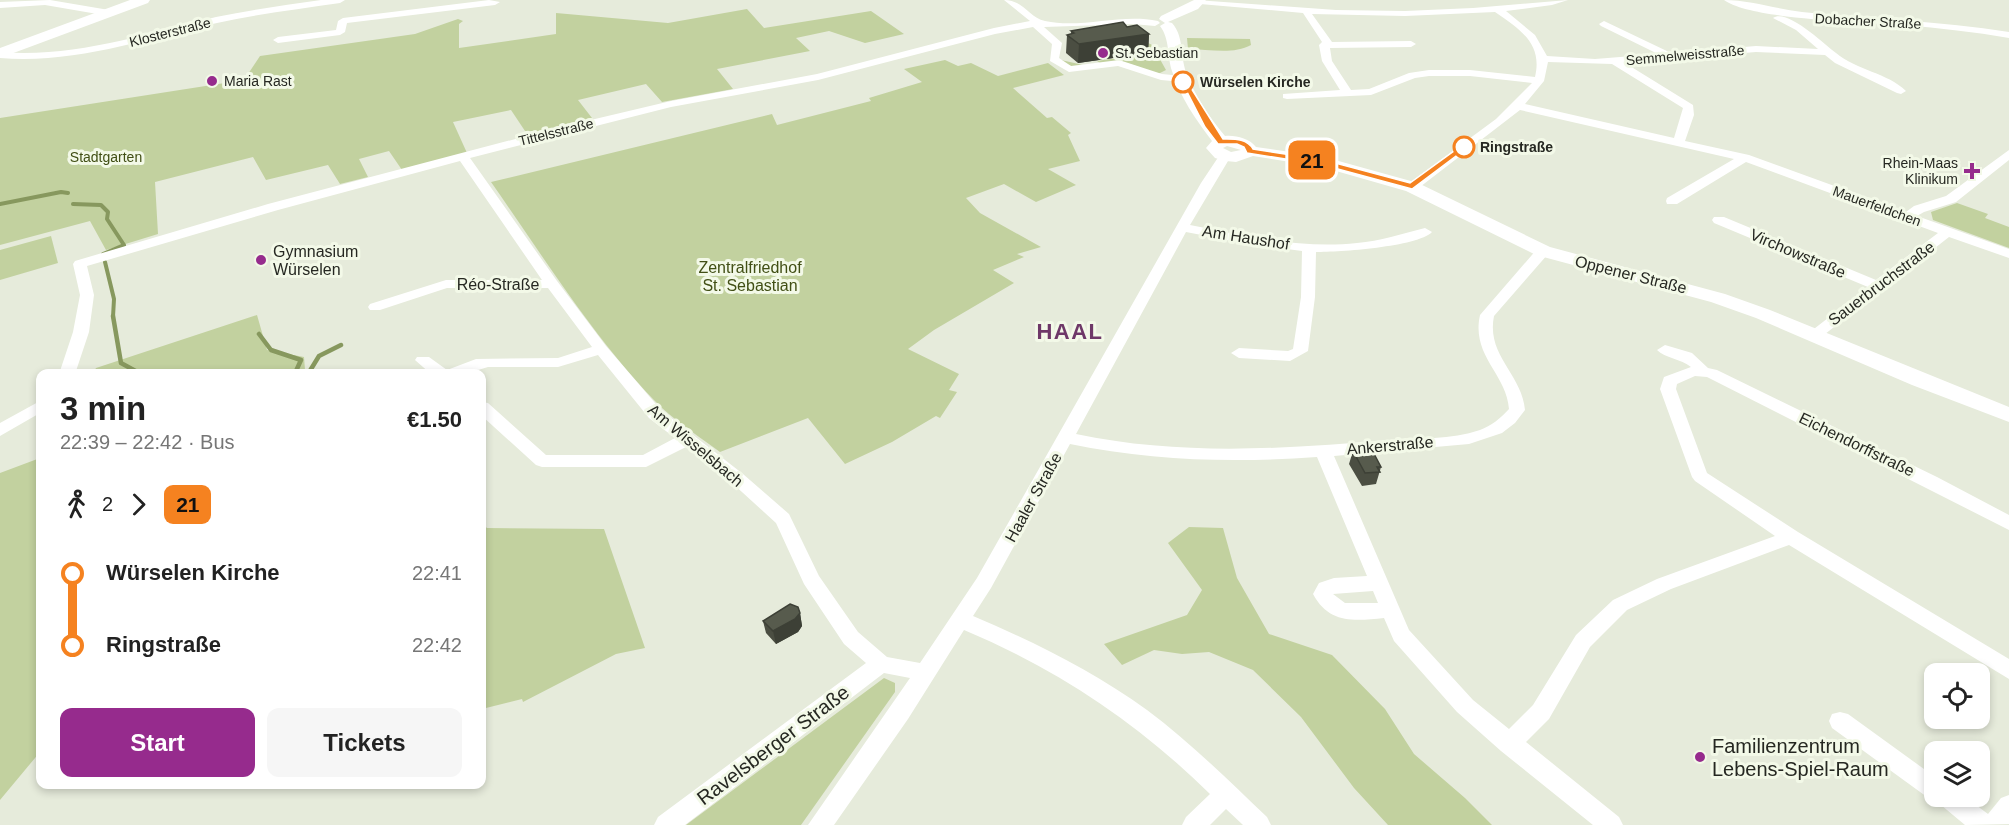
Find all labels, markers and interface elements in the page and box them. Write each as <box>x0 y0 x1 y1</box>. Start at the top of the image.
street label: Dobacher Straße <box>1814 10 1922 32</box>
street label: Klosterstraße <box>128 14 213 50</box>
street label: Semmelweisstraße <box>1625 42 1745 68</box>
place label: St. Sebastian <box>1115 45 1198 61</box>
marker: St. Sebastian <box>1096 46 1110 60</box>
marker: Würselen Kirche <box>1172 71 1194 93</box>
place label: Maria Rast <box>224 73 292 89</box>
marker: Maria Rast <box>205 74 219 88</box>
place label: Würselen Kirche <box>1200 74 1311 90</box>
street label: Tittelsstraße <box>517 115 595 149</box>
marker: Ringstraße <box>1453 136 1475 158</box>
place label: Ringstraße <box>1480 139 1553 155</box>
line badge: 21 <box>1285 140 1339 180</box>
park label: Stadtgarten <box>70 149 142 165</box>
text: 21 <box>1300 149 1324 172</box>
place label: Rhein-Maas Klinikum <box>1883 155 1958 187</box>
marker: Rhein-Maas Klinikum <box>1963 162 1981 180</box>
street label: Mauerfeldchen <box>1831 183 1923 229</box>
street label: Am Haushof <box>1201 222 1291 253</box>
street label: Virchowstraße <box>1748 226 1848 281</box>
street label: Sauerbruchstraße <box>1825 238 1938 329</box>
place label: Gymnasium Würselen <box>273 243 358 278</box>
street label: Oppener Straße <box>1573 252 1689 297</box>
marker: Gymnasium Würselen <box>254 253 268 267</box>
park label: Zentralfriedhof St. Sebastian <box>698 259 802 294</box>
street label: Réo-Straße <box>457 276 539 293</box>
district label: HAAL <box>1036 319 1104 344</box>
text: 3 min <box>60 390 146 427</box>
street label: Am Wisselsbach <box>645 401 746 490</box>
text: €1.50 <box>407 407 462 432</box>
street label: Eichendorffstraße <box>1796 409 1917 480</box>
text: 22:39 – 22:42 · Bus <box>60 431 235 453</box>
street label: Ankerstraße <box>1346 433 1434 458</box>
street label: Haaler Straße <box>1002 449 1065 545</box>
icon: walk <box>60 488 93 521</box>
icon: forward <box>122 488 155 521</box>
text: 2 <box>102 493 113 515</box>
text: 21 <box>176 493 199 516</box>
text: Würselen Kirche <box>106 560 280 585</box>
text: 22:41 <box>412 562 462 584</box>
text: Ringstraße <box>106 632 221 657</box>
text: 22:42 <box>412 634 462 656</box>
map controls <box>1924 663 1990 807</box>
button: locate <box>1924 663 1990 729</box>
street label: Ravelsberger Straße <box>693 681 853 809</box>
button: Start <box>60 708 255 777</box>
button: Tickets <box>267 708 462 777</box>
place label: Familienzentrum Lebens-Spiel-Raum <box>1712 735 1889 780</box>
button: layers <box>1924 741 1990 807</box>
marker: Familienzentrum Lebens-Spiel-Raum <box>1693 750 1707 764</box>

